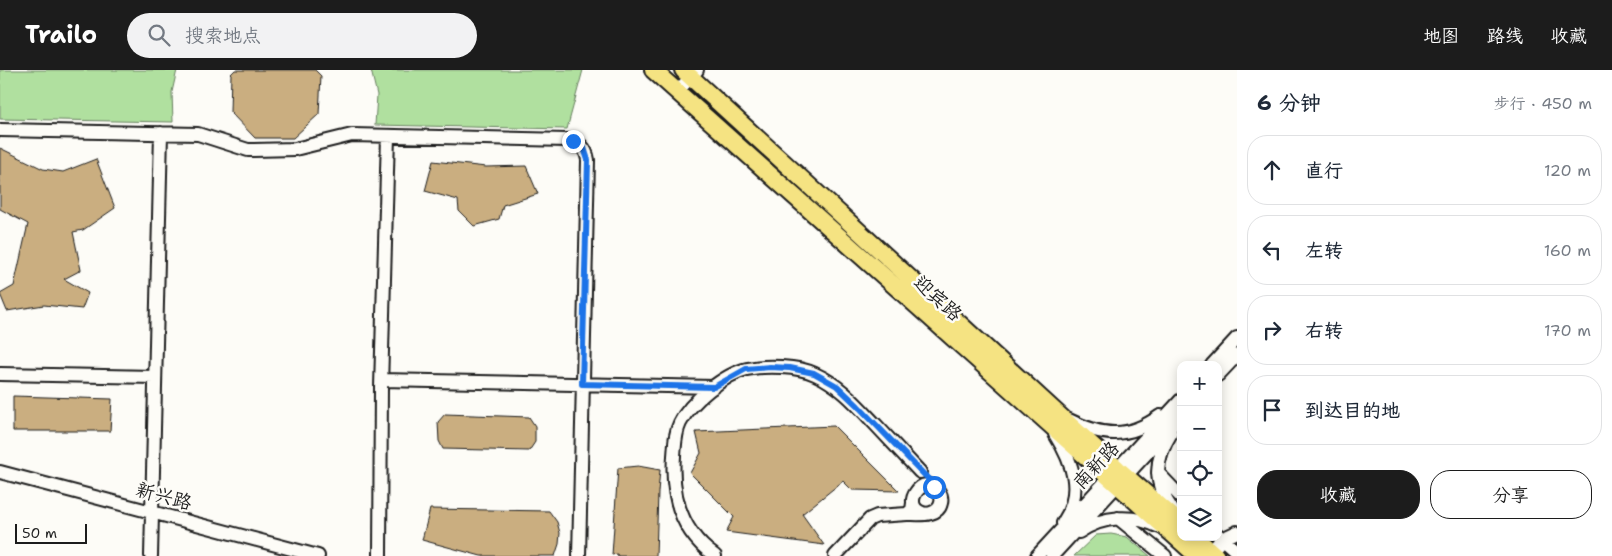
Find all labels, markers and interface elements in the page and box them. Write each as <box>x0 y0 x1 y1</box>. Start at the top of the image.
search box <box>127 13 477 58</box>
text: Trailo <box>25 19 97 51</box>
icon: search <box>145 21 173 49</box>
text: 搜索地点 <box>185 23 261 48</box>
text: 地图 <box>1423 24 1459 48</box>
text: 路线 <box>1487 24 1523 48</box>
text: 收藏 <box>1551 24 1587 48</box>
text: 6 分钟 <box>1257 89 1321 117</box>
text: 步行 · 450 m <box>1494 93 1592 114</box>
route end <box>562 130 585 153</box>
icon: ahead <box>1258 156 1286 184</box>
text: 直行 <box>1305 158 1343 183</box>
text: 120 m <box>1544 160 1591 181</box>
icon: left <box>1258 236 1286 264</box>
text: 左转 <box>1305 238 1343 263</box>
text: 160 m <box>1544 240 1591 261</box>
street label: 迎宾路 <box>908 270 968 326</box>
icon: right <box>1258 316 1286 344</box>
text: 右转 <box>1305 318 1343 343</box>
text: 170 m <box>1544 320 1591 341</box>
map controls <box>1177 361 1222 541</box>
button: + <box>1177 361 1222 406</box>
icon: arrive <box>1258 396 1286 424</box>
text: 到达目的地 <box>1305 398 1400 423</box>
button: − <box>1177 406 1222 451</box>
street label: 南新路 <box>1067 436 1125 494</box>
button: locate <box>1177 451 1222 496</box>
button: 收藏 <box>1257 470 1420 519</box>
button: 分享 <box>1430 470 1592 519</box>
route start <box>923 476 946 499</box>
street label: 新兴路 <box>133 477 195 515</box>
button: layers <box>1177 496 1222 541</box>
scale bar <box>15 521 88 544</box>
text: 50 m <box>22 524 57 542</box>

